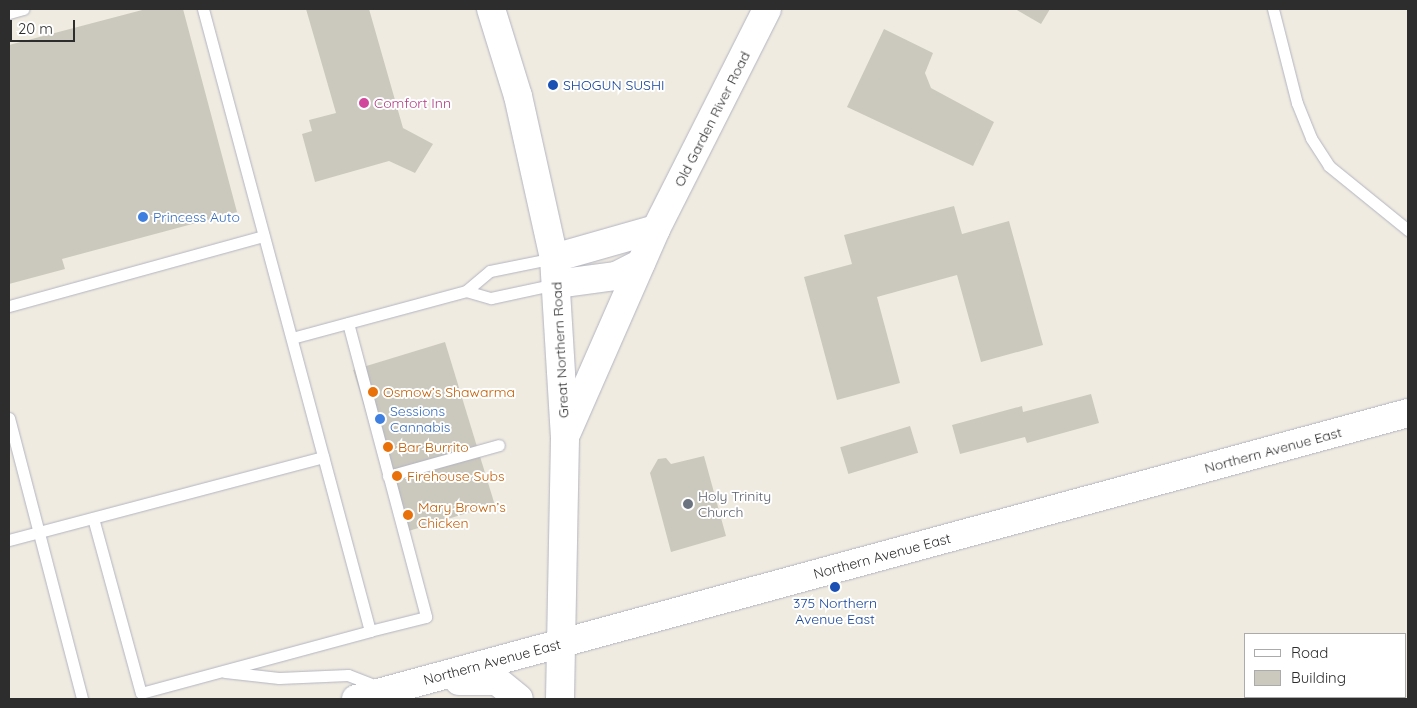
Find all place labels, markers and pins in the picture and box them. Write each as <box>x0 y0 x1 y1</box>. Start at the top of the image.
place label: SHOGUN SUSHI <box>563 77 665 93</box>
marker: SHOGUN SUSHI <box>547 79 559 91</box>
place label: Comfort Inn <box>374 95 451 111</box>
marker: Comfort Inn <box>358 97 370 109</box>
place label: Princess Auto <box>153 209 240 225</box>
marker: Princess Auto <box>137 211 149 223</box>
place label: Osmow’s Shawarma <box>383 384 515 400</box>
marker: Osmow’s Shawarma <box>367 386 379 398</box>
place label: Sessions Cannabis <box>390 403 450 436</box>
marker: Sessions Cannabis <box>374 413 386 425</box>
place label: Bar Burrito <box>398 439 469 455</box>
marker: Bar Burrito <box>382 441 394 453</box>
place label: Firehouse Subs <box>407 468 504 484</box>
marker: Firehouse Subs <box>391 470 403 482</box>
place label: Holy Trinity Church <box>698 488 771 520</box>
marker: Holy Trinity Church <box>682 498 694 510</box>
place label: Mary Brown’s Chicken <box>418 499 506 532</box>
marker: Mary Brown’s Chicken <box>402 509 414 521</box>
marker: 375 Northern Avenue East <box>829 581 841 593</box>
place label: 375 Northern Avenue East <box>793 595 877 628</box>

